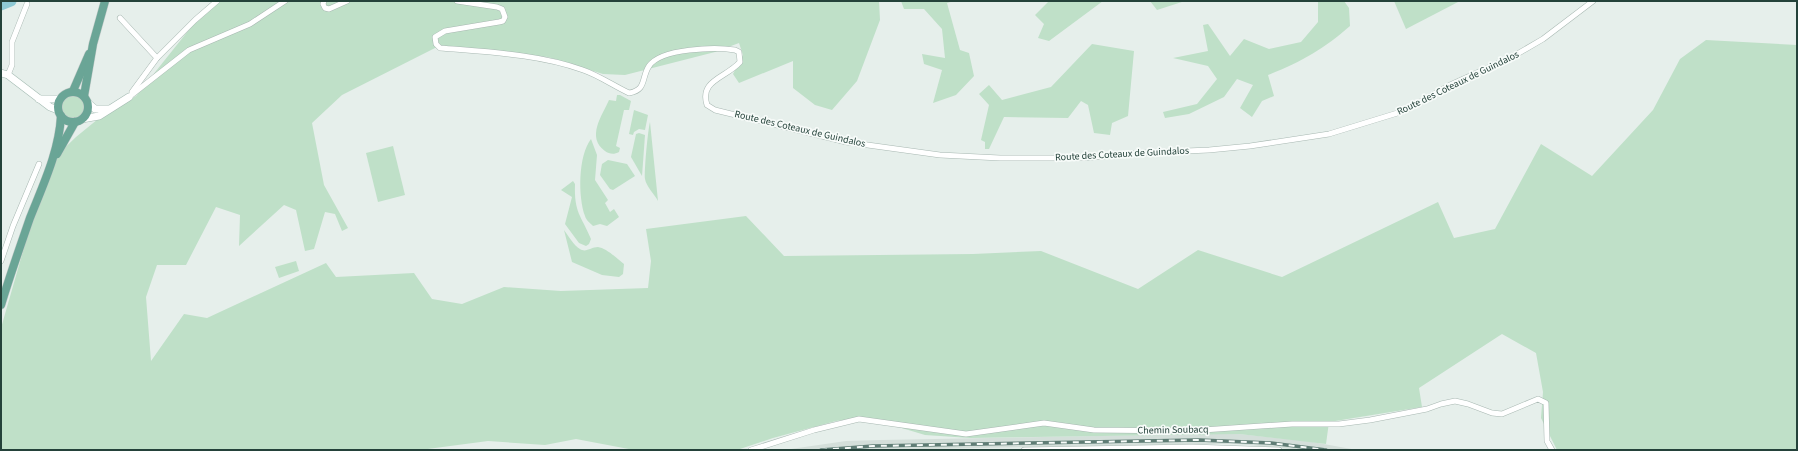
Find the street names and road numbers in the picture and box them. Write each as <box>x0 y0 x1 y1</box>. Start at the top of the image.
street label: Route des Coteaux de Guindalos <box>1395 47 1521 119</box>
street label: Route des Coteaux de Guindalos <box>733 107 867 151</box>
street label: Route des Coteaux de Guindalos <box>1055 144 1189 164</box>
street label: Chemin Soubacq <box>1137 422 1209 438</box>

